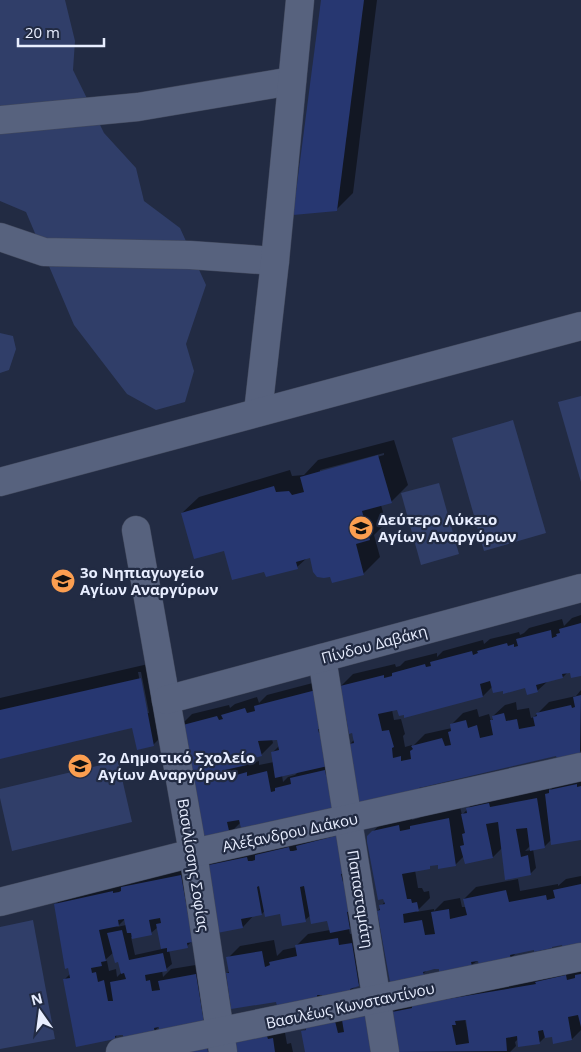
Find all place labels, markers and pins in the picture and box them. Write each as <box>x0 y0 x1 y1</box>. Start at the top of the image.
place label: Δεύτερο Λύκειο Αγίων Αναργύρων <box>378 509 516 546</box>
school or university icon: Δεύτερο Λύκειο Αγίων Αναργύρων <box>348 515 374 541</box>
place label: 3ο Νηπιαγωγείο Αγίων Αναργύρων <box>80 562 218 599</box>
school or university icon: 3ο Νηπιαγωγείο Αγίων Αναργύρων <box>50 568 76 594</box>
place label: 2ο Δημοτικό Σχολείο Αγίων Αναργύρων <box>98 747 255 784</box>
school or university icon: 2ο Δημοτικό Σχολείο Αγίων Αναργύρων <box>67 753 93 779</box>

